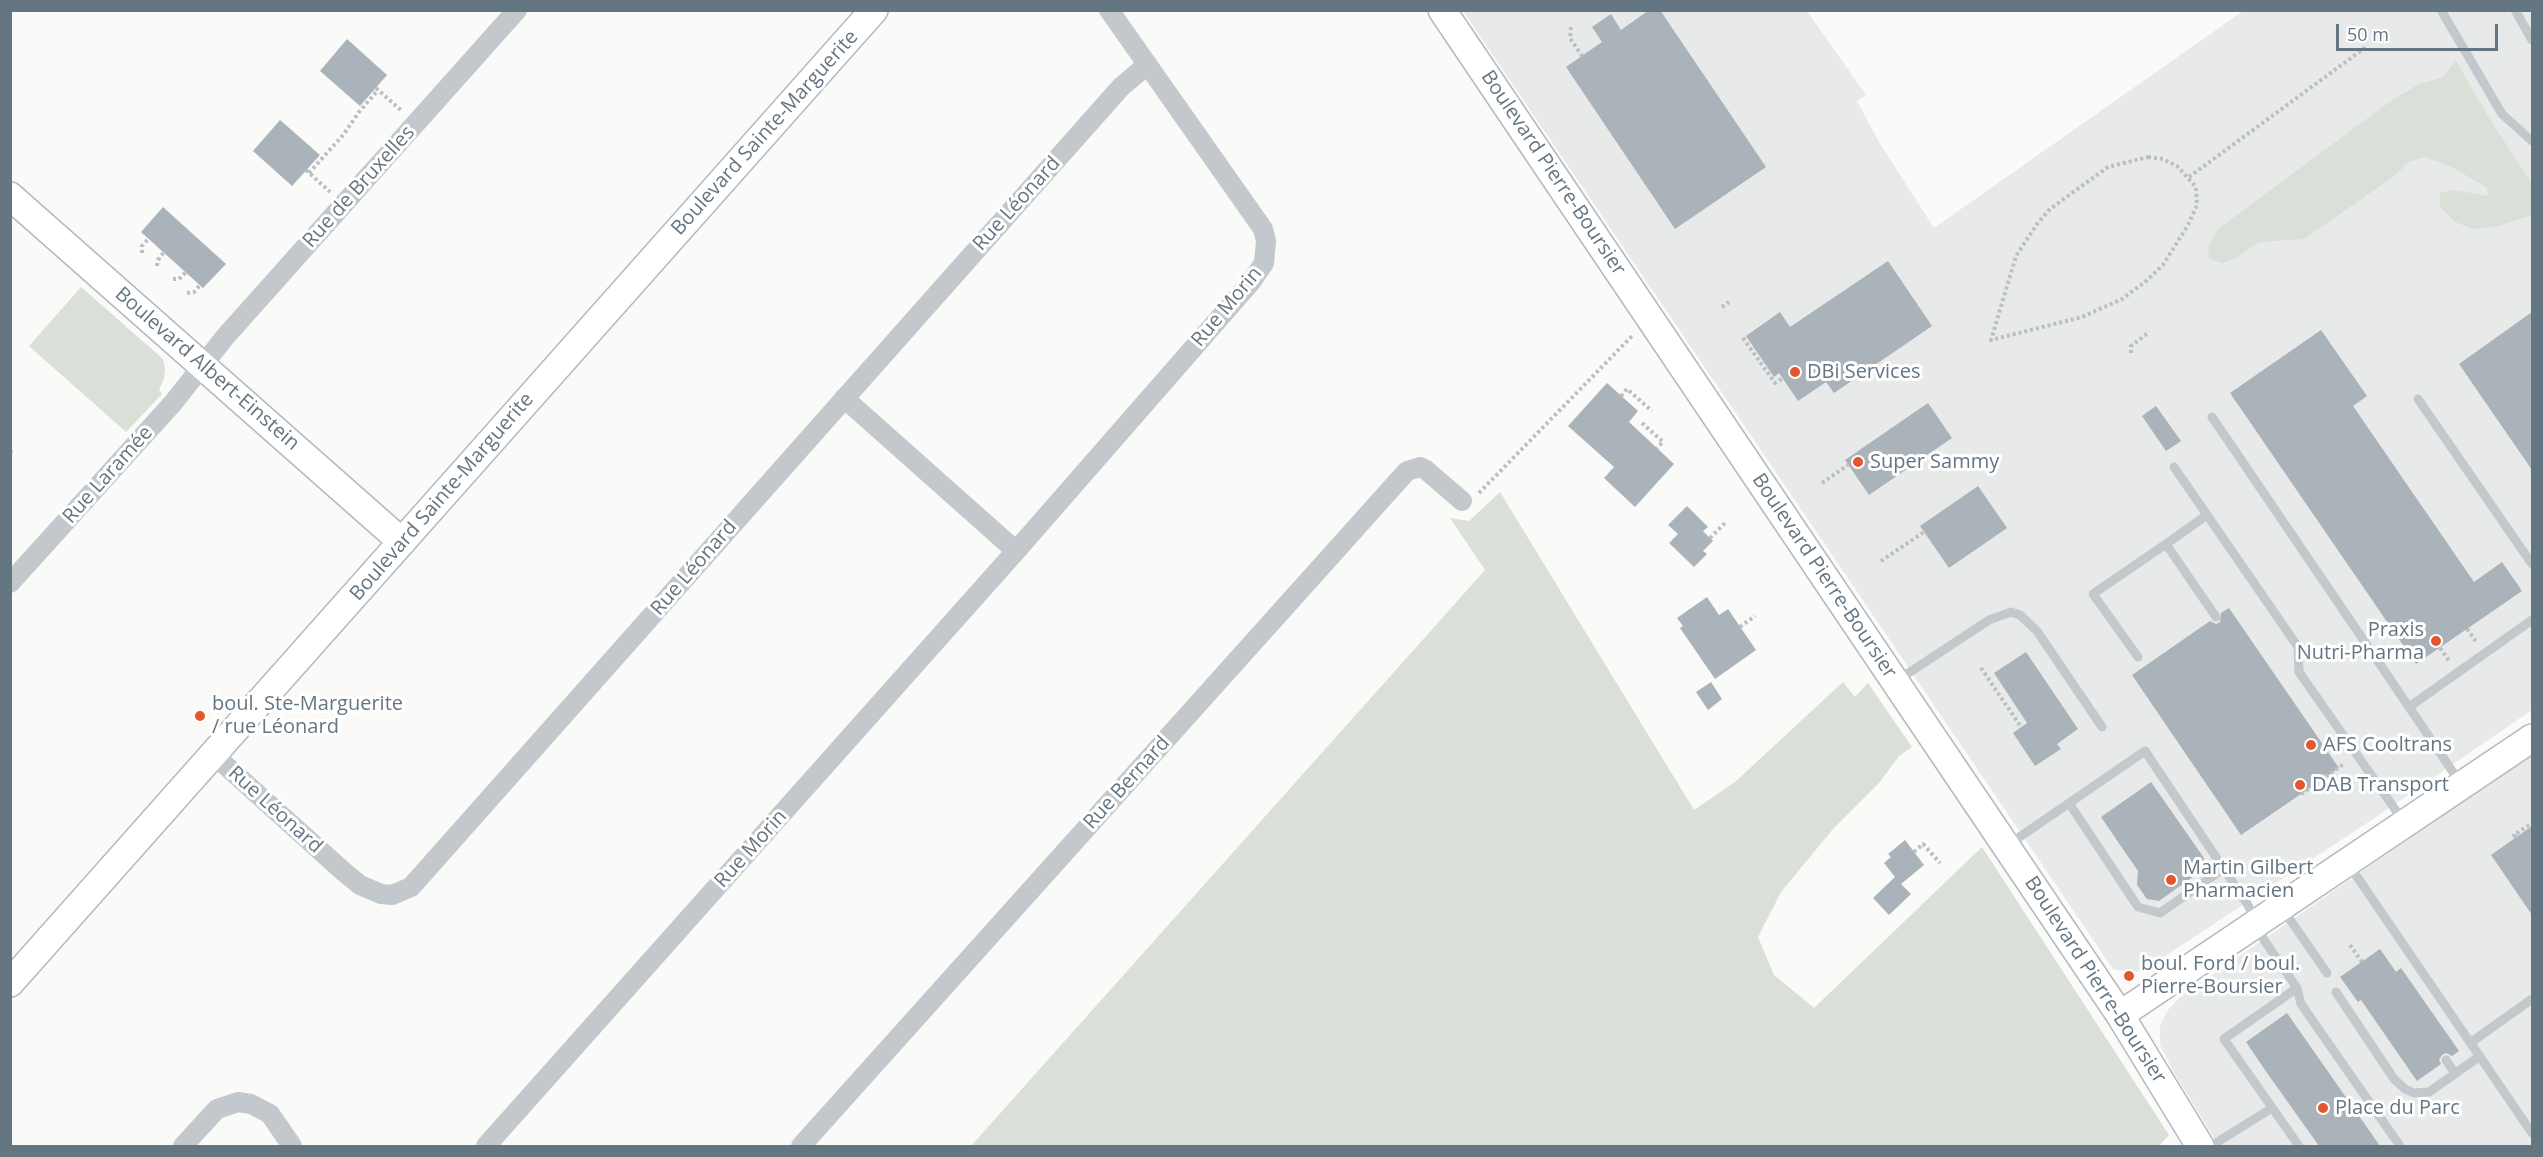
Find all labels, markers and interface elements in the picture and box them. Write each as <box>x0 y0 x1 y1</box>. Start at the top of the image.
scale bar <box>2339 12 2501 50</box>
text: 50 m <box>2347 22 2389 46</box>
street label: Boulevard Sainte-Marguerite <box>667 26 863 240</box>
street label: Boulevard Pierre-Boursier <box>1475 66 1631 280</box>
street label: Rue de Bruxelles <box>298 121 420 253</box>
street label: Rue Léonard <box>968 152 1066 256</box>
street label: Rue Morin <box>1187 262 1267 352</box>
street label: Boulevard Albert-Einstein <box>110 282 304 456</box>
place label: DBi Services <box>1807 360 1920 384</box>
marker: DBi Services <box>1788 365 1802 379</box>
street label: Boulevard Sainte-Marguerite <box>345 388 539 606</box>
street label: Rue Laramée <box>58 421 158 529</box>
place label: Super Sammy <box>1870 450 1999 474</box>
marker: Super Sammy <box>1851 455 1865 469</box>
street label: Boulevard Pierre-Boursier <box>1746 469 1902 683</box>
street label: Rue Léonard <box>646 515 742 621</box>
place label: Praxis Nutri-Pharma <box>2297 618 2424 665</box>
marker: Praxis Nutri-Pharma <box>2429 634 2443 648</box>
place label: boul. Ste-Marguerite / rue Léonard <box>212 692 403 739</box>
marker: boul. Ste-Marguerite / rue Léonard <box>193 709 207 723</box>
street label: Rue Bernard <box>1079 731 1175 835</box>
place label: AFS Cooltrans <box>2323 733 2452 757</box>
marker: AFS Cooltrans <box>2304 738 2318 752</box>
street label: Rue Léonard <box>223 761 327 859</box>
place label: DAB Transport <box>2312 773 2449 797</box>
marker: DAB Transport <box>2293 778 2307 792</box>
street label: Rue Morin <box>710 805 792 893</box>
place label: Martin Gilbert Pharmacien <box>2183 856 2313 903</box>
street label: Boulevard Pierre-Boursier <box>2019 872 2171 1088</box>
marker: Martin Gilbert Pharmacien <box>2164 873 2178 887</box>
place label: boul. Ford / boul. Pierre-Boursier <box>2141 952 2300 999</box>
marker: boul. Ford / boul. Pierre-Boursier <box>2122 969 2136 983</box>
place label: Place du Parc <box>2335 1096 2460 1120</box>
marker: Place du Parc <box>2316 1101 2330 1115</box>

